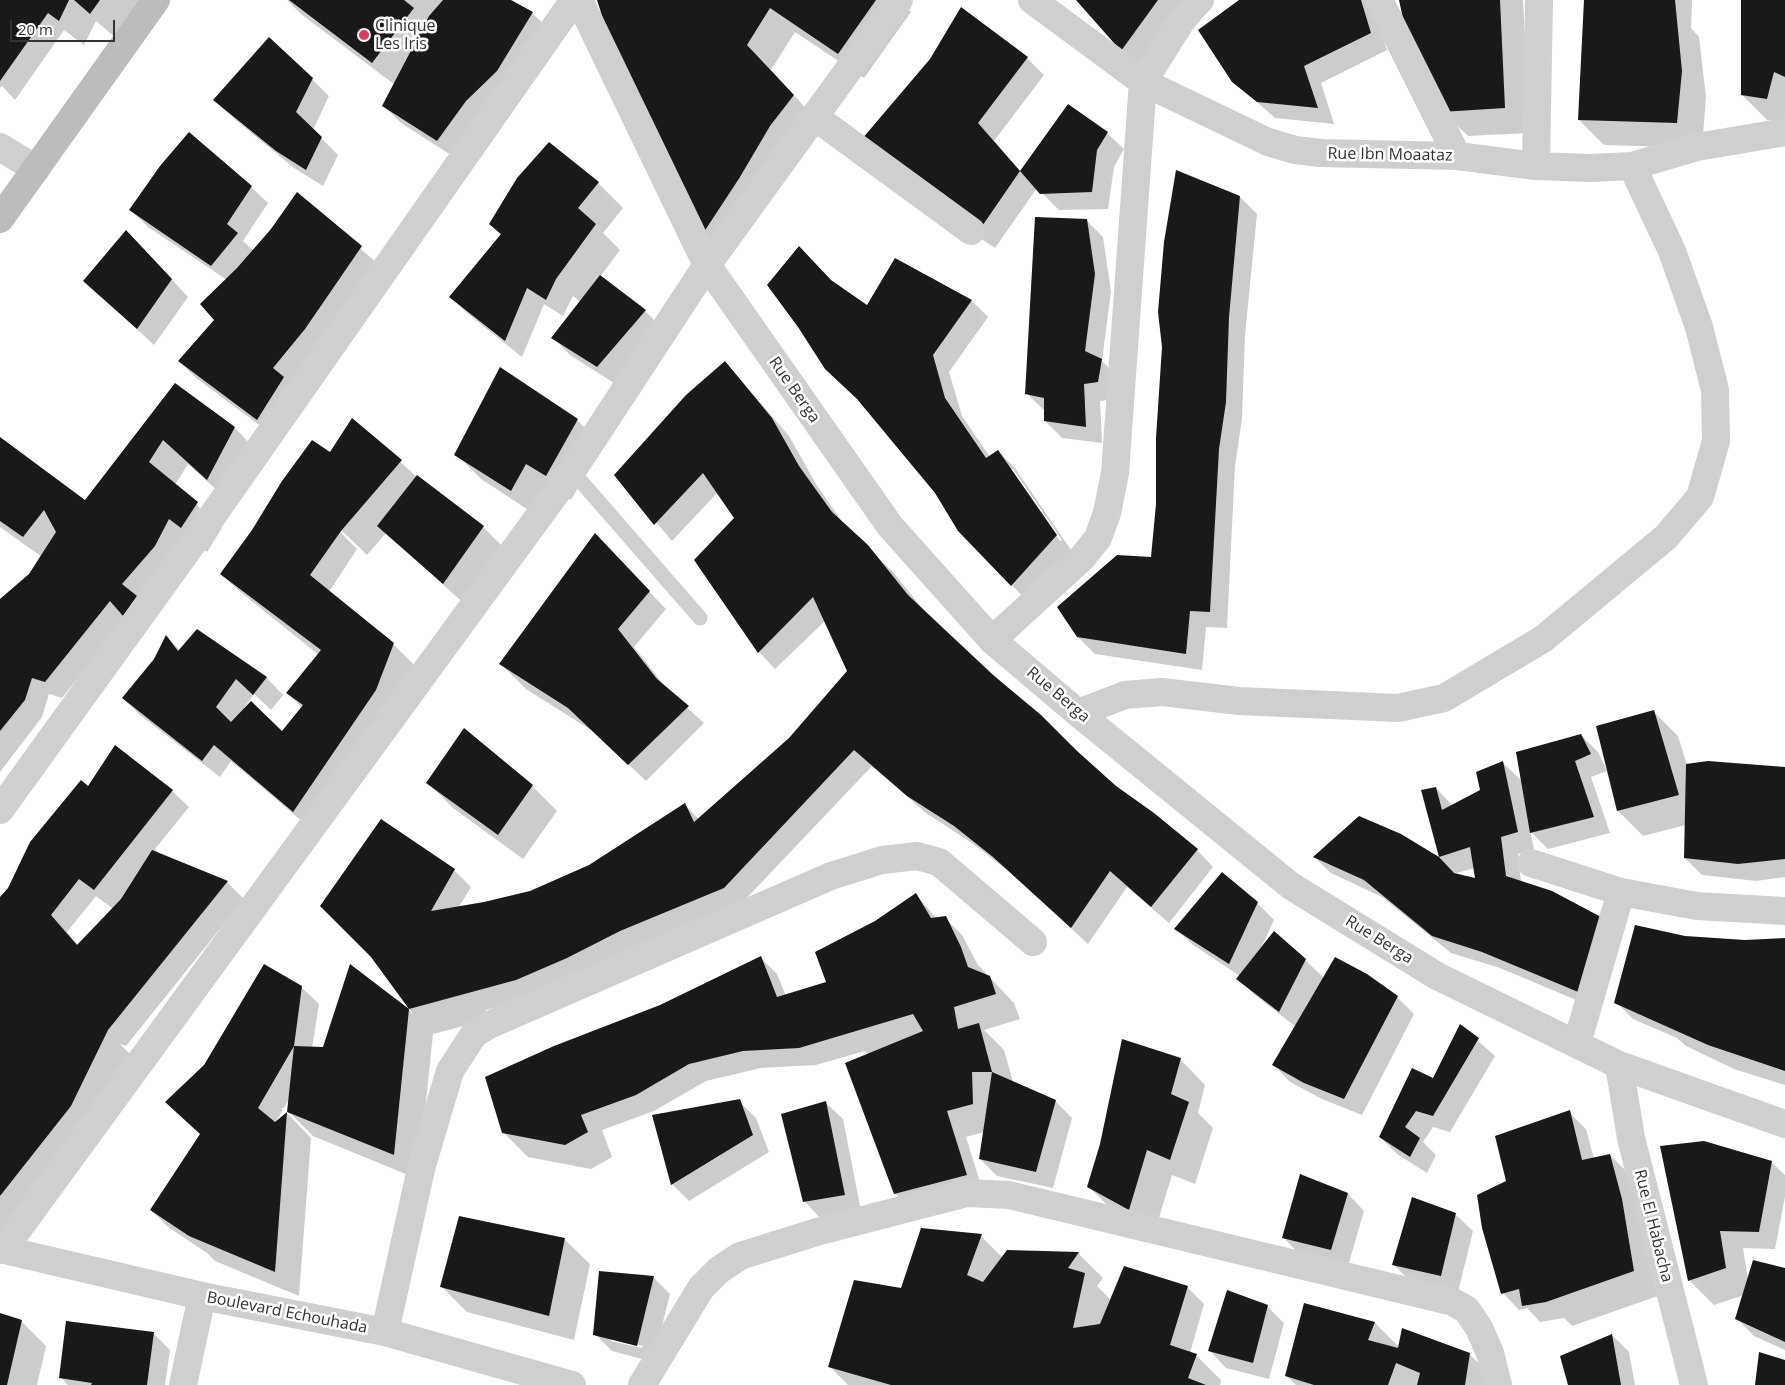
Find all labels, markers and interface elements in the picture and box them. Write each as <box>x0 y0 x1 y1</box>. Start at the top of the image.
scale bar <box>12 10 118 42</box>
place label: Clinique Les Iris <box>375 16 436 54</box>
text: 20 m <box>18 19 53 39</box>
marker: Clinique Les Iris <box>357 28 371 42</box>
street label: Rue Ibn Moaataz <box>1327 144 1453 166</box>
street label: Rue Berga <box>764 353 824 427</box>
street label: Rue Berga <box>1023 663 1093 727</box>
street label: Rue Berga <box>1342 912 1416 968</box>
street label: Rue El Habacha <box>1630 1168 1676 1284</box>
street label: Boulevard Echouhada <box>205 1288 369 1338</box>

